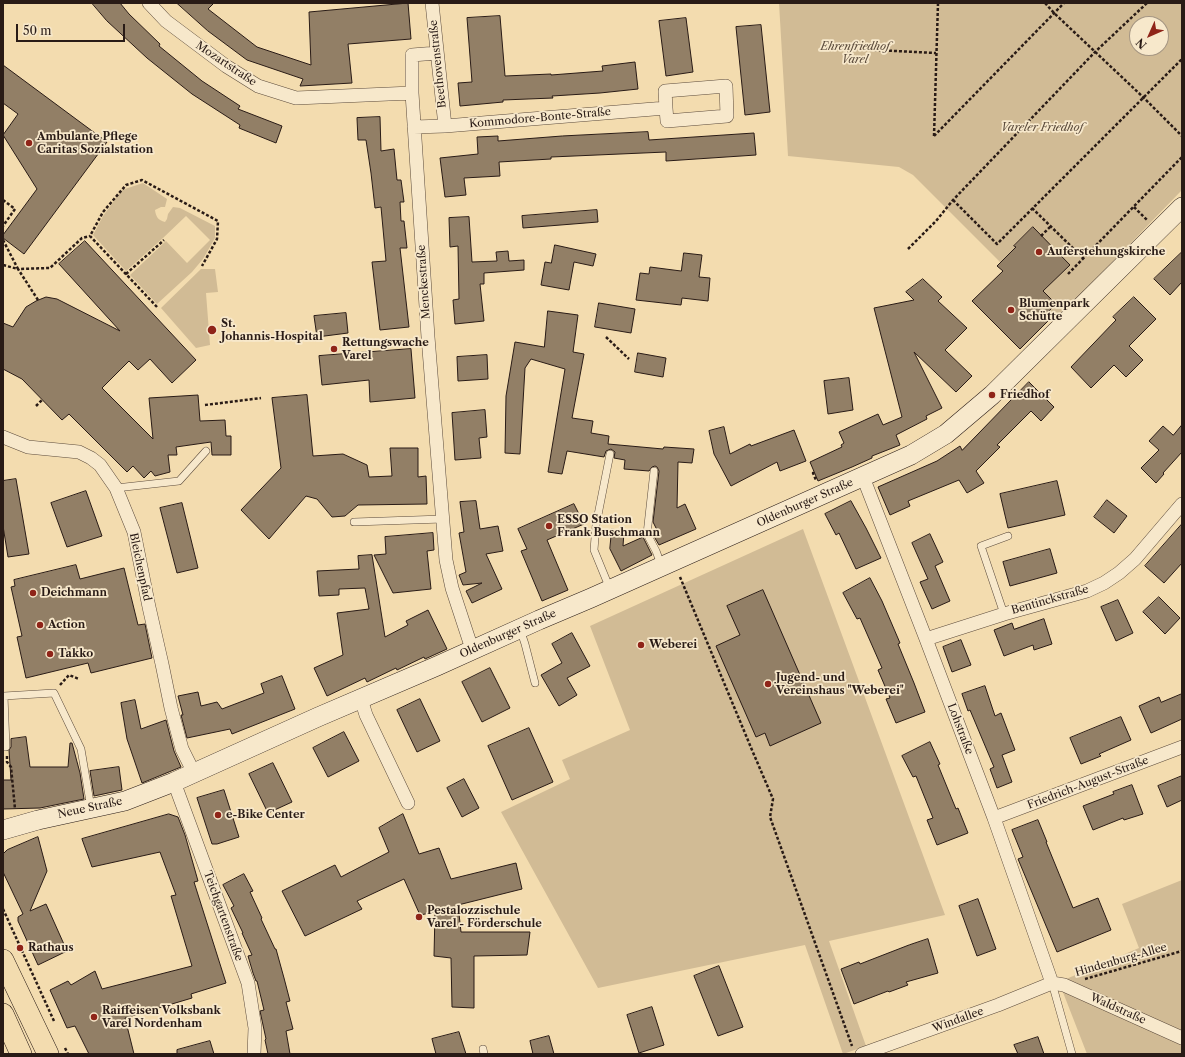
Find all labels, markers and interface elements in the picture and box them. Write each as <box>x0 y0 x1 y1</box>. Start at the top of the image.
scale bar <box>18 16 127 42</box>
north arrow <box>1129 16 1169 56</box>
street label: Beethovenstraße <box>427 19 449 109</box>
text: 50 m <box>23 23 52 38</box>
text: N <box>1133 35 1150 52</box>
street label: Mozartstraße <box>193 39 259 89</box>
park label: Ehrenfriedhof Varel <box>820 40 890 66</box>
street label: Kommodore-Bonte-Straße <box>469 105 611 131</box>
park label: Vareler Friedhof <box>1001 121 1083 135</box>
place label: Ambulante Pflege Caritas Sozialstation <box>37 130 153 156</box>
marker: Ambulante Pflege Caritas Sozialstation <box>24 138 34 148</box>
street label: Menckestraße <box>415 244 433 320</box>
place label: Auferstehungskirche <box>1047 245 1165 259</box>
marker: Auferstehungskirche <box>1034 247 1044 257</box>
place label: Blumenpark Schütte <box>1019 297 1090 323</box>
marker: Blumenpark Schütte <box>1006 305 1016 315</box>
place label: St. Johannis-Hospital <box>221 317 323 343</box>
marker: St. Johannis-Hospital <box>206 324 218 336</box>
place label: Rettungswache Varel <box>342 336 429 362</box>
marker: Rettungswache Varel <box>329 344 339 354</box>
place label: Friedhof <box>1000 388 1050 402</box>
marker: Friedhof <box>987 390 997 400</box>
street label: Oldenburger Straße <box>755 476 855 530</box>
place label: ESSO Station Frank Buschmann <box>557 513 660 539</box>
marker: ESSO Station Frank Buschmann <box>544 521 554 531</box>
street label: Bleichenpfad <box>126 532 154 602</box>
street label: Bentinckstraße <box>1010 583 1090 617</box>
place label: Deichmann <box>41 586 107 600</box>
marker: Deichmann <box>28 588 38 598</box>
street label: Oldenburger Straße <box>458 607 558 661</box>
place label: Action <box>48 618 85 632</box>
marker: Action <box>35 620 45 630</box>
place label: Weberei <box>649 638 697 652</box>
marker: Weberei <box>636 640 646 650</box>
place label: Takko <box>58 647 93 661</box>
marker: Takko <box>45 649 55 659</box>
place label: Jugend- und Vereinshaus "Weberei" <box>776 671 904 697</box>
marker: Jugend- und Vereinshaus "Weberei" <box>763 679 773 689</box>
street label: Lohstraße <box>944 702 976 756</box>
street label: Friedrich-August-Straße <box>1025 754 1151 812</box>
street label: Neue Straße <box>57 795 123 821</box>
place label: e-Bike Center <box>226 808 305 822</box>
marker: e-Bike Center <box>213 810 223 820</box>
street label: Teichgartenstraße <box>201 869 245 963</box>
place label: Pestalozzischule Varel - Förderschule <box>427 904 542 930</box>
marker: Pestalozzischule Varel - Förderschule <box>414 912 424 922</box>
place label: Rathaus <box>28 941 74 955</box>
street label: Hindenburg-Allee <box>1074 941 1168 979</box>
marker: Rathaus <box>15 943 25 953</box>
street label: Waldstraße <box>1088 991 1148 1027</box>
place label: Raiffeisen Volksbank Varel Nordenham <box>102 1004 221 1030</box>
street label: Windallee <box>931 1005 985 1035</box>
marker: Raiffeisen Volksbank Varel Nordenham <box>89 1012 99 1022</box>

